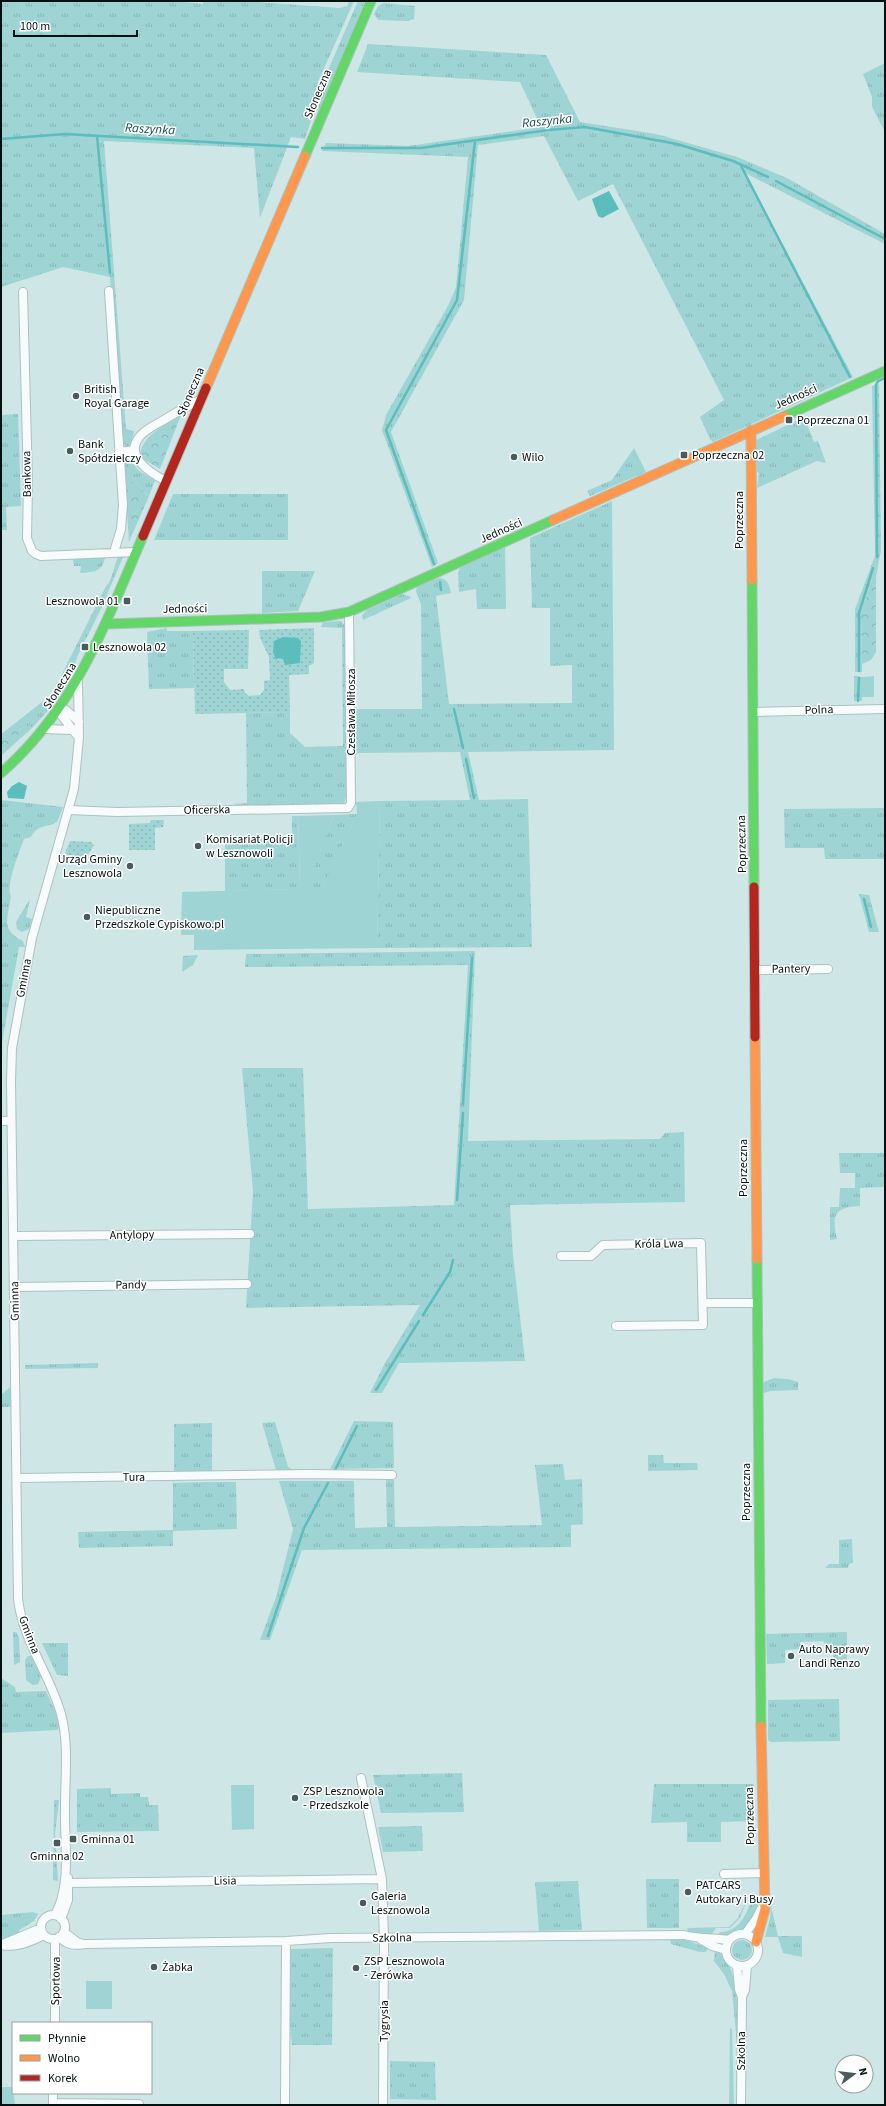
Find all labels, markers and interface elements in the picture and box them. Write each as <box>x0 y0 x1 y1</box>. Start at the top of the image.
scale bar <box>14 12 137 38</box>
text: 100 m <box>20 18 50 35</box>
street label: Słoneczna <box>300 67 336 121</box>
water label: Raszynka <box>521 109 573 133</box>
water label: Raszynka <box>124 119 176 139</box>
street label: Słoneczna <box>173 365 209 419</box>
street label: Jedności <box>772 380 820 414</box>
place label: British Royal Garage <box>84 381 149 412</box>
marker: British Royal Garage <box>71 391 81 401</box>
place label: Poprzeczna 01 <box>797 412 869 429</box>
marker: Poprzeczna 01 <box>784 415 794 425</box>
place label: Bank Spółdzielczy <box>78 436 141 467</box>
marker: Bank Spółdzielczy <box>65 446 75 456</box>
place label: Poprzeczna 02 <box>692 447 764 464</box>
place label: Wilo <box>522 449 544 466</box>
marker: Poprzeczna 02 <box>679 450 689 460</box>
street label: Bankowa <box>18 451 36 497</box>
marker: Wilo <box>509 452 519 462</box>
street label: Poprzeczna <box>731 491 748 549</box>
street label: Jedności <box>477 514 525 548</box>
place label: Lesznowola 01 <box>46 593 119 610</box>
marker: Lesznowola 01 <box>122 596 132 606</box>
street label: Jedności <box>162 600 208 618</box>
place label: Lesznowola 02 <box>93 639 166 656</box>
marker: Lesznowola 02 <box>80 642 90 652</box>
street label: Słoneczna <box>39 659 81 713</box>
street label: Czesława Miłosza <box>343 668 360 756</box>
street label: Polna <box>804 701 834 719</box>
street label: Oficerska <box>184 801 230 819</box>
street label: Poprzeczna <box>733 815 751 873</box>
place label: Komisariat Policji w Lesznowoli <box>206 831 293 862</box>
marker: Komisariat Policji w Lesznowoli <box>193 841 203 851</box>
place label: Urząd Gminy Lesznowola <box>58 851 122 882</box>
marker: Urząd Gminy Lesznowola <box>125 861 135 871</box>
place label: Niepubliczne Przedszkole Cypiskowo.pl <box>95 902 224 933</box>
marker: Niepubliczne Przedszkole Cypiskowo.pl <box>82 912 92 922</box>
street label: Gminna <box>12 957 36 999</box>
street label: Pantery <box>771 960 811 978</box>
street label: Poprzeczna <box>735 1139 752 1197</box>
street label: Antylopy <box>110 1226 155 1244</box>
street label: Króla Lwa <box>634 1235 684 1253</box>
street label: Pandy <box>115 1276 147 1294</box>
street label: Gminna <box>6 1281 24 1321</box>
street label: Poprzeczna <box>738 1463 755 1521</box>
street label: Tura <box>123 1469 145 1486</box>
street label: Gminna <box>14 1614 44 1656</box>
place label: Auto Naprawy Landi Renzo <box>799 1641 870 1672</box>
marker: Auto Naprawy Landi Renzo <box>786 1651 796 1661</box>
place label: ZSP Lesznowola - Przedszkole <box>303 1783 384 1814</box>
street label: Poprzeczna <box>741 1787 759 1845</box>
marker: ZSP Lesznowola - Przedszkole <box>290 1793 300 1803</box>
place label: Gminna 01 <box>81 1831 135 1848</box>
marker: Gminna 01 <box>68 1834 78 1844</box>
marker: Gminna 02 <box>52 1838 62 1848</box>
place label: Gminna 02 <box>30 1848 84 1865</box>
street label: Lisia <box>213 1872 237 1890</box>
place label: PATCARS Autokary i Busy <box>696 1877 774 1908</box>
marker: PATCARS Autokary i Busy <box>683 1887 693 1897</box>
place label: Galeria Lesznowola <box>371 1888 430 1919</box>
marker: Galeria Lesznowola <box>358 1898 368 1908</box>
street label: Szkolna <box>372 1929 412 1947</box>
place label: ZSP Lesznowola - Zerówka <box>364 1953 445 1984</box>
street label: Sportowa <box>47 1957 65 2005</box>
place label: Żabka <box>162 1959 193 1976</box>
marker: Żabka <box>149 1962 159 1972</box>
marker: ZSP Lesznowola - Zerówka <box>351 1963 361 1973</box>
street label: Tygrysia <box>376 2000 393 2042</box>
legend <box>12 2022 152 2094</box>
text: Płynnie <box>48 2030 86 2047</box>
street label: Szkolna <box>733 2031 750 2071</box>
text: Wolno <box>48 2050 80 2067</box>
north arrow <box>834 2054 874 2094</box>
text: N <box>855 2066 871 2077</box>
text: Korek <box>48 2070 77 2087</box>

